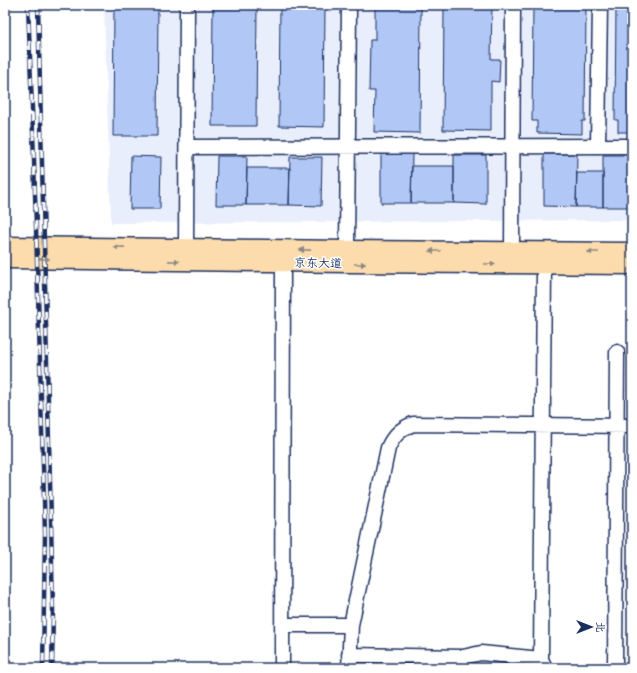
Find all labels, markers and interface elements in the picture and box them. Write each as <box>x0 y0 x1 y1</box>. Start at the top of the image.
one-way arrow <box>112 244 125 250</box>
one-way arrow <box>298 247 311 253</box>
one-way arrow <box>428 248 441 254</box>
one-way arrow <box>586 249 599 255</box>
one-way arrow <box>38 256 51 262</box>
street label: 京东大道 <box>294 256 342 270</box>
one-way arrow <box>168 258 181 264</box>
one-way arrow <box>354 260 366 267</box>
one-way arrow <box>484 261 497 267</box>
north arrow <box>571 607 611 647</box>
text: 北 <box>594 622 607 633</box>

